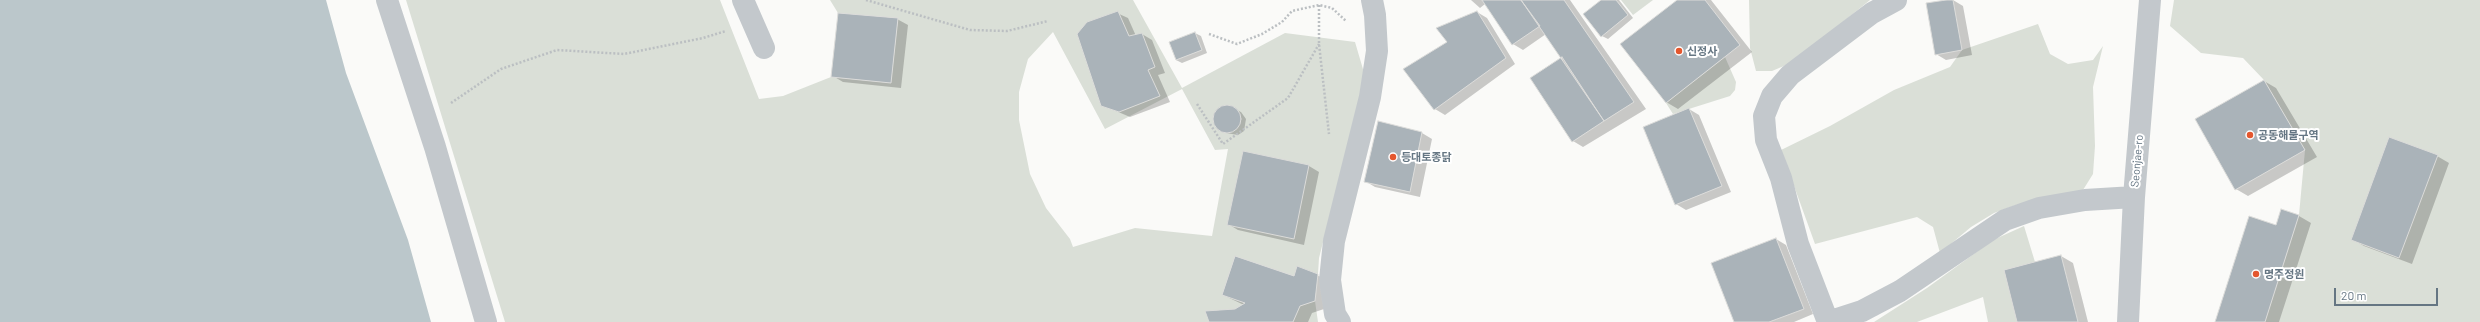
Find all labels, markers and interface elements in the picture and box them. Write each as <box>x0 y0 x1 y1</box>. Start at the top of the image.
place label: 신정사 <box>1687 44 1717 58</box>
marker: 신정사 <box>1674 46 1684 56</box>
place label: 공동해물구역 <box>2258 128 2319 142</box>
marker: 공동해물구역 <box>2245 130 2255 140</box>
street label: Seonjae-ro <box>2128 134 2146 188</box>
place label: 등대토종닭 <box>1401 150 1452 164</box>
marker: 등대토종닭 <box>1388 152 1398 162</box>
place label: 명주정원 <box>2264 267 2304 281</box>
marker: 명주정원 <box>2251 269 2261 279</box>
scale bar <box>2336 280 2440 306</box>
text: 20 m <box>2341 288 2367 302</box>

